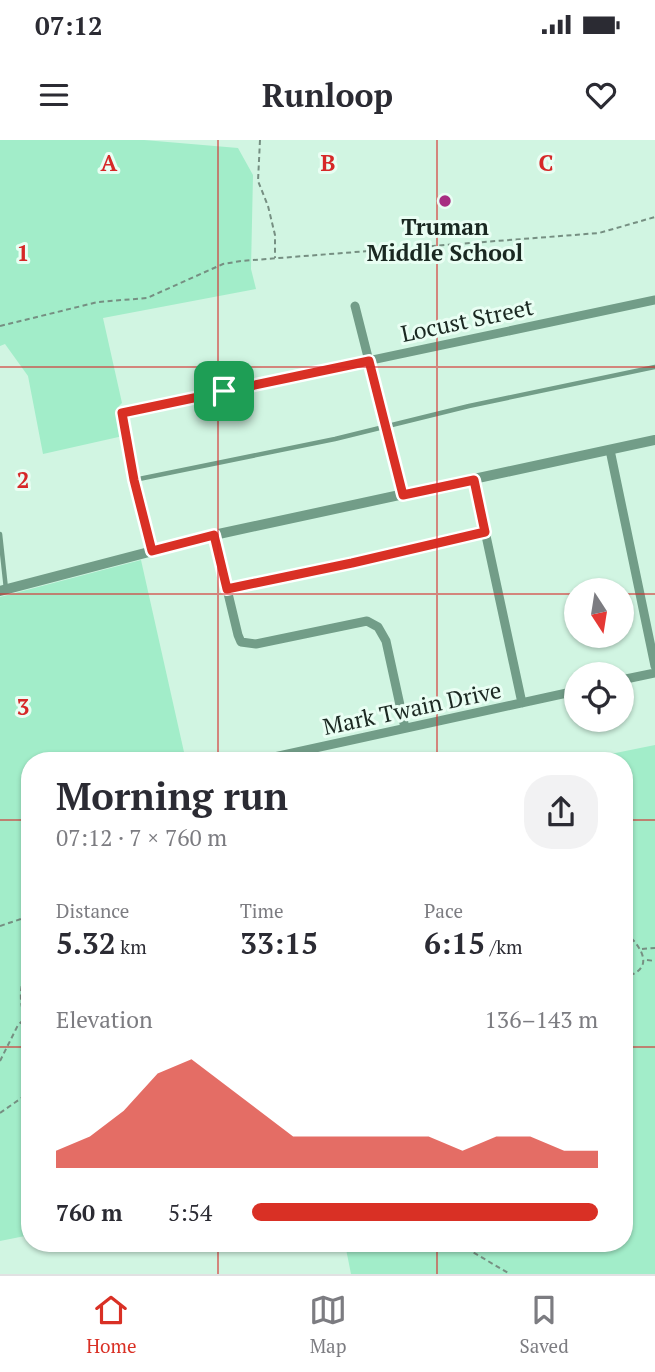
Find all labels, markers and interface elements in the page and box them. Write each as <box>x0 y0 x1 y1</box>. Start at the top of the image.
text: 07:12 <box>35 8 103 42</box>
text: Runloop <box>262 74 393 116</box>
icon: menu <box>35 76 73 114</box>
icon: heart <box>582 76 620 114</box>
text: A <box>101 147 118 178</box>
text: B <box>321 147 336 178</box>
text: C <box>539 147 554 178</box>
marker: Truman Middle School <box>437 193 453 209</box>
place label: Truman Middle School <box>367 211 524 268</box>
text: 1 <box>17 237 30 268</box>
street label: Locust Street <box>398 291 537 349</box>
pin <box>194 361 254 421</box>
icon: arrive <box>205 372 243 410</box>
text: 2 <box>17 464 30 495</box>
north arrow <box>564 578 634 648</box>
map controls <box>564 578 634 732</box>
button: locate <box>564 662 634 732</box>
street label: Mark Twain Drive <box>320 674 504 742</box>
text: 3 <box>17 691 30 722</box>
text: Morning run <box>56 771 288 821</box>
button: share <box>524 775 598 849</box>
text: 07:12 · 7 × 760 m <box>56 822 227 853</box>
text: Distance <box>56 898 129 923</box>
text: Time <box>240 898 283 923</box>
text: Pace <box>424 898 463 923</box>
text: 5.32 <box>56 923 116 963</box>
text: 33:15 <box>240 923 318 963</box>
text: 6:15 <box>424 923 485 963</box>
text: km <box>116 934 147 959</box>
text: /km <box>485 934 523 959</box>
text: Elevation <box>56 1004 153 1035</box>
text: 136–143 m <box>485 1004 598 1035</box>
text: 760 m <box>56 1197 122 1228</box>
text: 5:54 <box>168 1197 212 1228</box>
tab: Home <box>86 1291 137 1358</box>
tab: Map <box>309 1291 347 1358</box>
tab: Saved <box>520 1291 569 1358</box>

